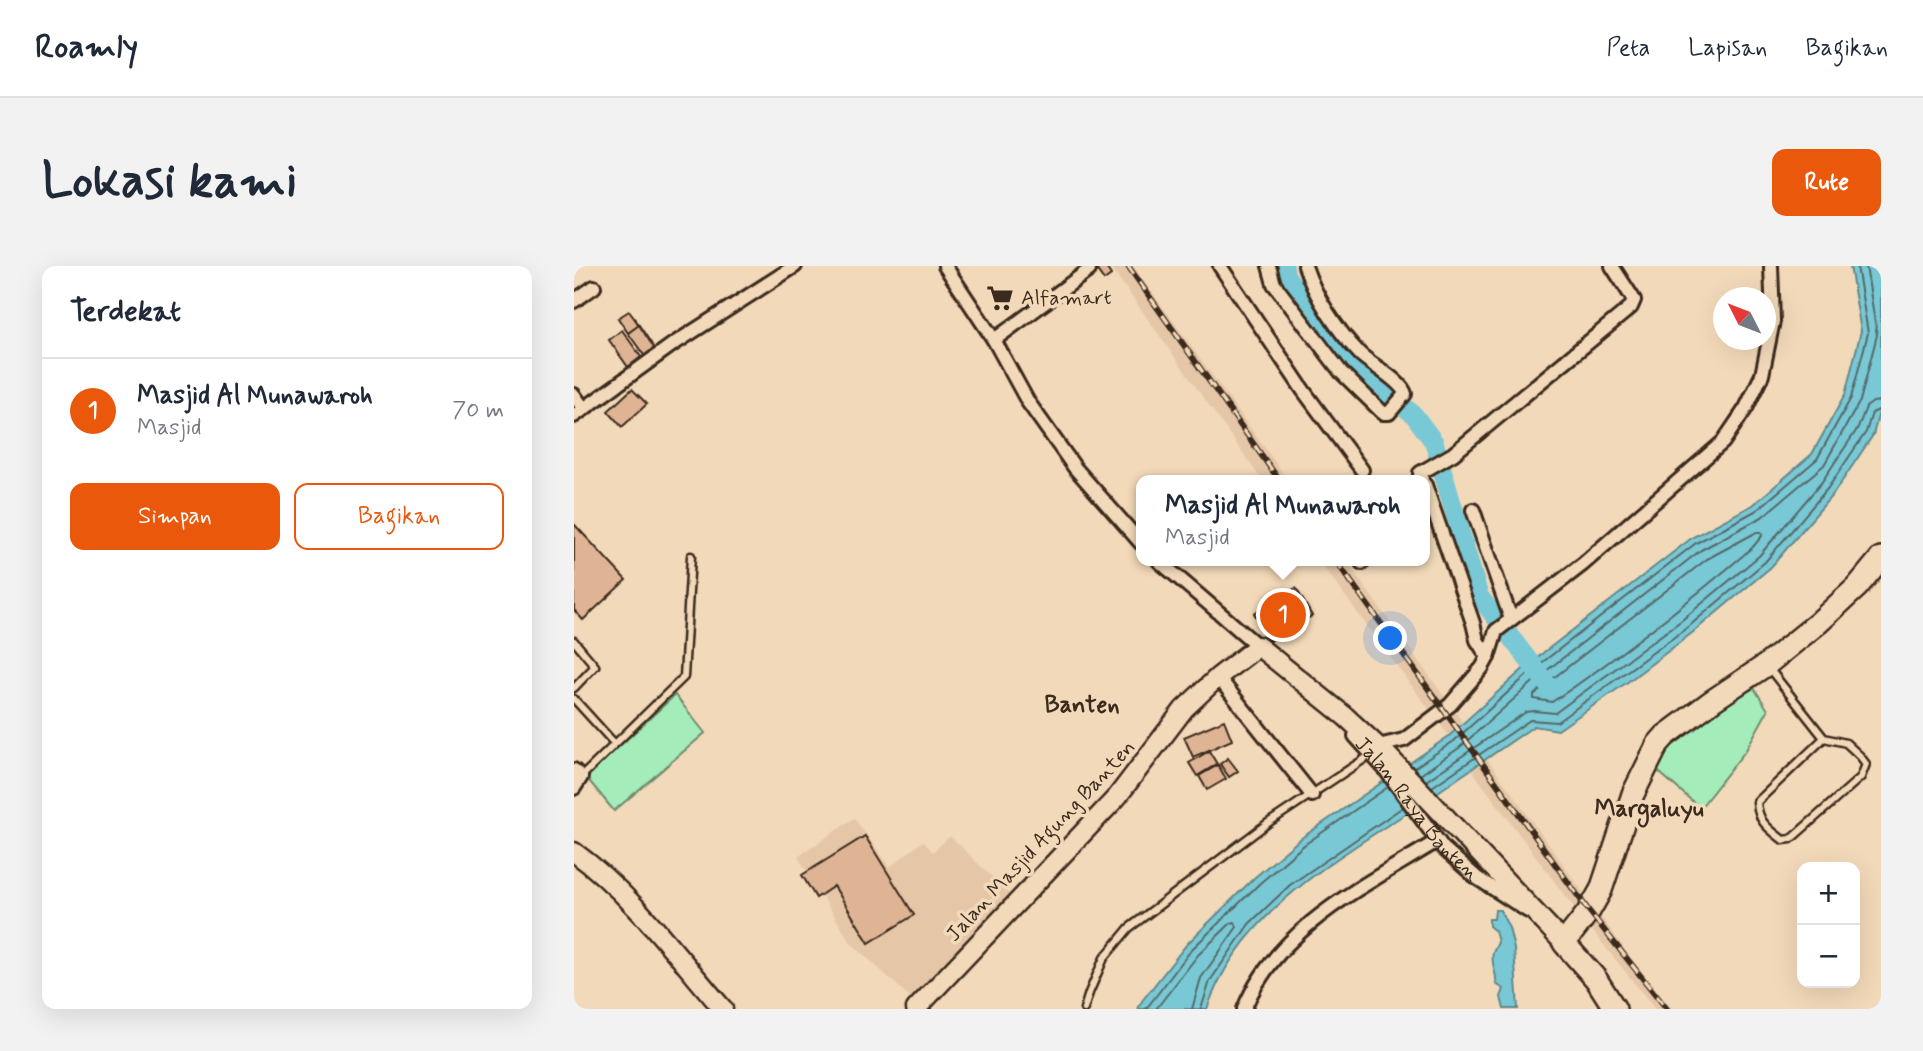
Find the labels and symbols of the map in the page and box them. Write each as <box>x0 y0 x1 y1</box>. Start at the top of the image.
supermarket icon: Alfamart <box>985 283 1015 313</box>
place label: Alfamart <box>1021 284 1112 312</box>
north arrow <box>1713 287 1776 350</box>
pin: 1 <box>1260 589 1306 641</box>
your location <box>1373 621 1407 655</box>
district label: Banten <box>1044 690 1120 721</box>
street label: Jalan Raya Banten <box>1348 731 1486 888</box>
street label: Jalan Masjid Agung Banten <box>940 734 1143 949</box>
district label: Margaluyu <box>1594 794 1704 828</box>

